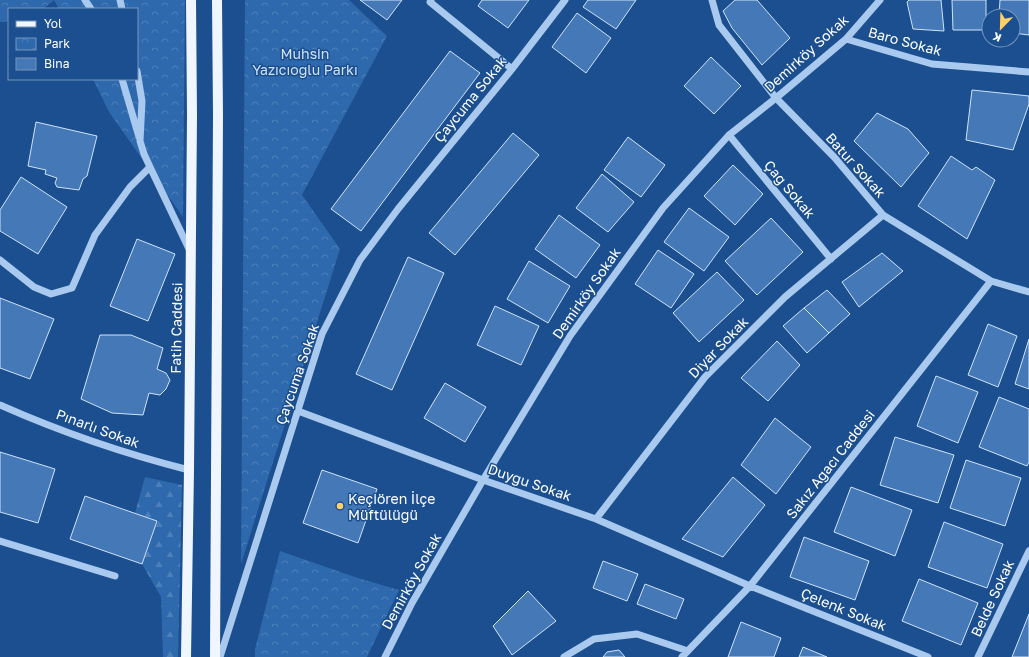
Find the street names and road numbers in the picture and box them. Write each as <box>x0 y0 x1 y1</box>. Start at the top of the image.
street label: Demirköy Sokak <box>760 11 852 95</box>
street label: Baro Sokak <box>866 23 944 59</box>
street label: Çaycuma Sokak <box>430 53 510 145</box>
street label: Batur Sokak <box>823 129 890 201</box>
street label: Çağ Sokak <box>761 157 819 222</box>
street label: Demirköy Sokak <box>548 244 624 342</box>
street label: Fatih Caddesi <box>167 282 185 374</box>
street label: Diyar Sokak <box>685 313 752 381</box>
street label: Çaycuma Sokak <box>272 321 322 427</box>
street label: Pınarlı Sokak <box>54 405 142 451</box>
street label: Sakız Ağacı Caddesi <box>782 406 878 522</box>
street label: Duygu Sokak <box>486 460 574 504</box>
street label: Demirköy Sokak <box>377 530 445 632</box>
street label: Belde Sokak <box>967 557 1017 639</box>
street label: Çelenk Sokak <box>799 584 889 634</box>

